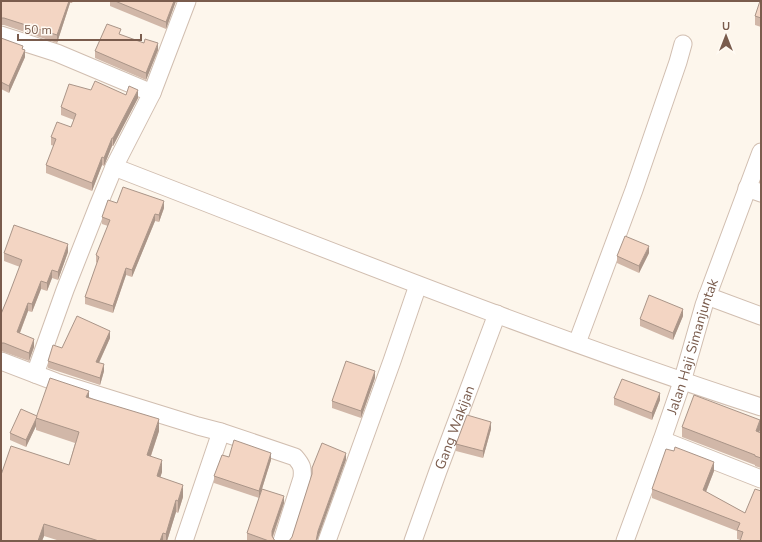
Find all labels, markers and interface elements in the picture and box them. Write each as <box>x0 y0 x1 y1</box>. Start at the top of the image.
scale bar <box>18 16 141 42</box>
north arrow <box>706 16 746 56</box>
text: U <box>722 19 730 34</box>
text: 50 m <box>24 22 52 38</box>
street label: Jalan Haji Simanjuntak <box>662 275 723 418</box>
street label: Gang Wakijan <box>430 383 479 472</box>

